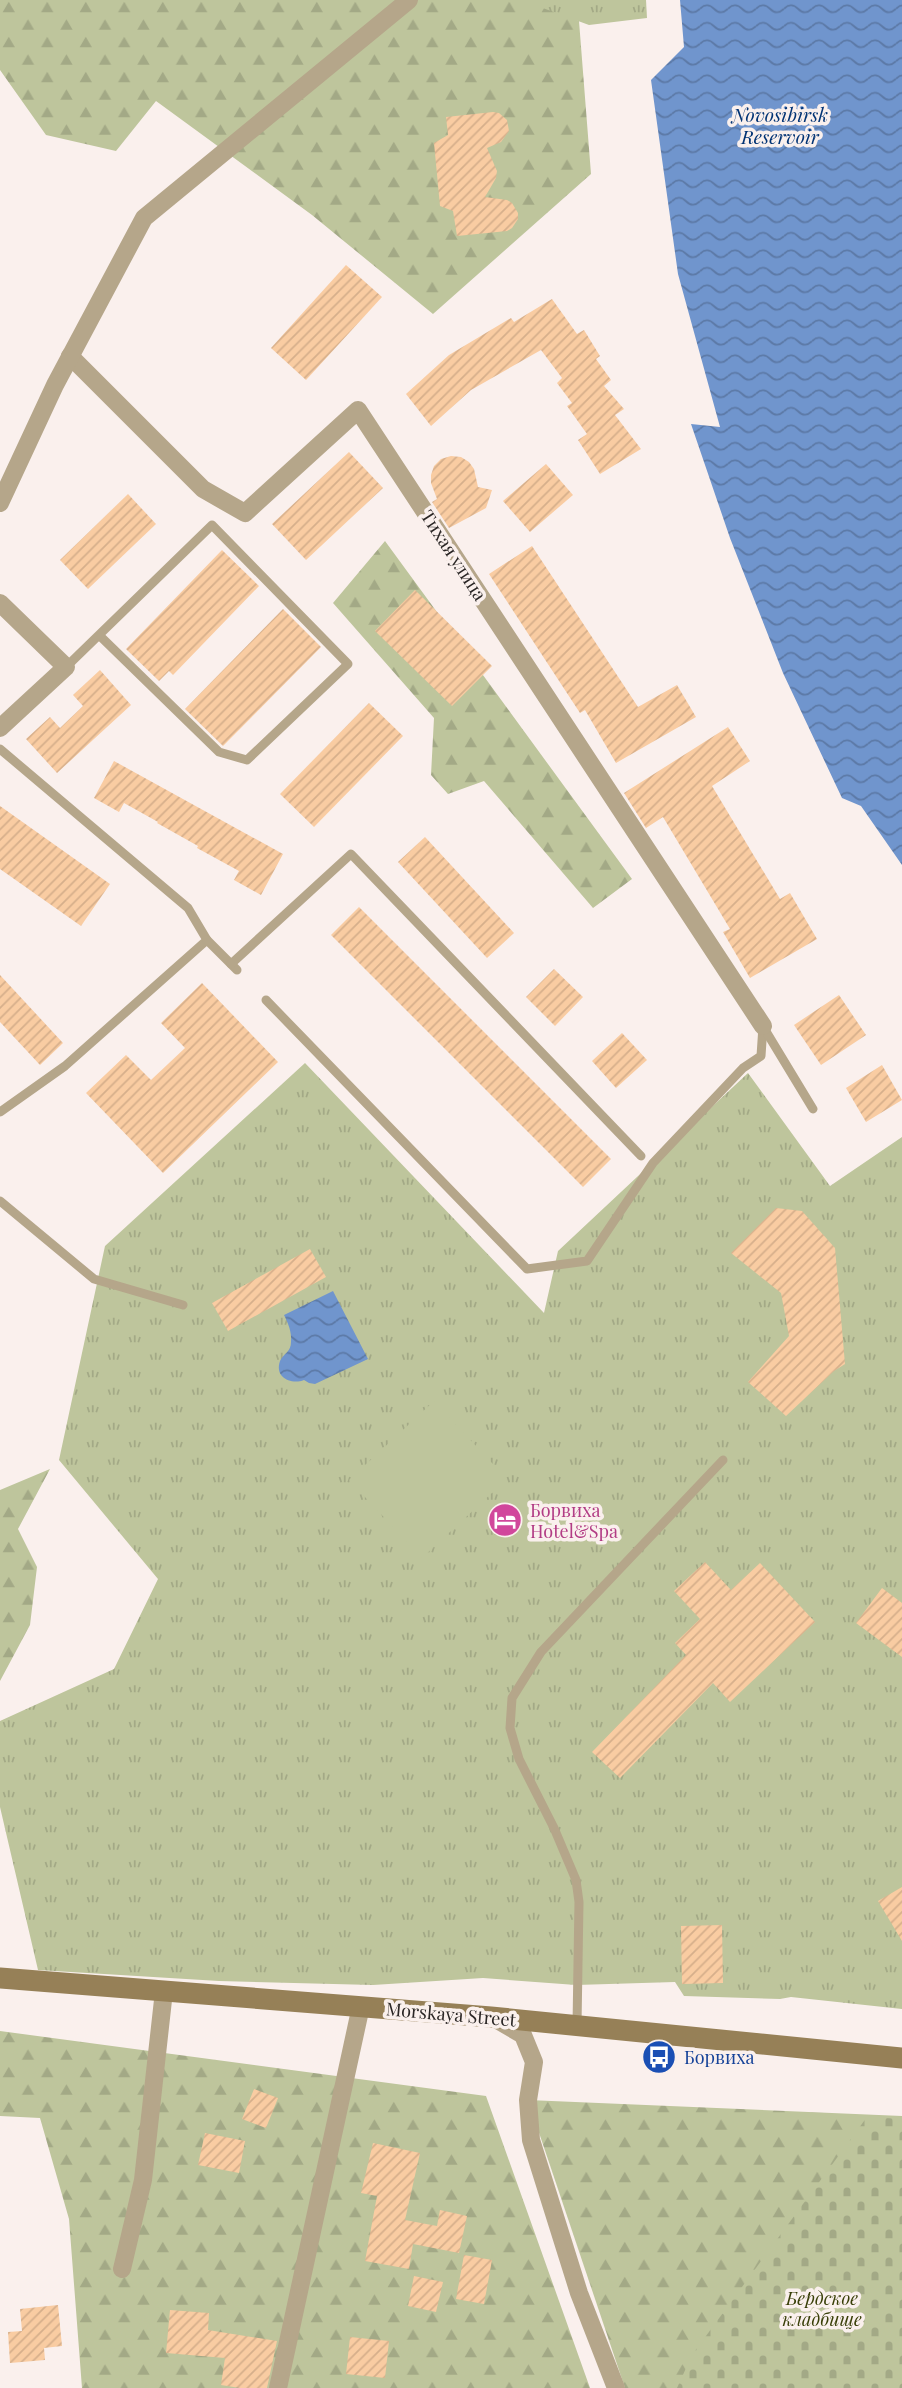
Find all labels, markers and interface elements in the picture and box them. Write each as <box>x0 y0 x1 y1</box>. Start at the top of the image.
water label: Novosibirsk Reservoir <box>730 101 828 149</box>
street label: Тихая улица <box>416 505 492 605</box>
place label: Борвиха Hotel&Spa <box>530 1498 618 1543</box>
hotel icon: Борвиха Hotel&Spa <box>486 1501 524 1539</box>
street label: Morskaya Street <box>385 1996 518 2032</box>
bus stop icon: Борвиха <box>640 2038 678 2076</box>
place label: Борвиха <box>684 2045 754 2069</box>
park label: Бердское кладбище <box>782 2286 862 2331</box>

